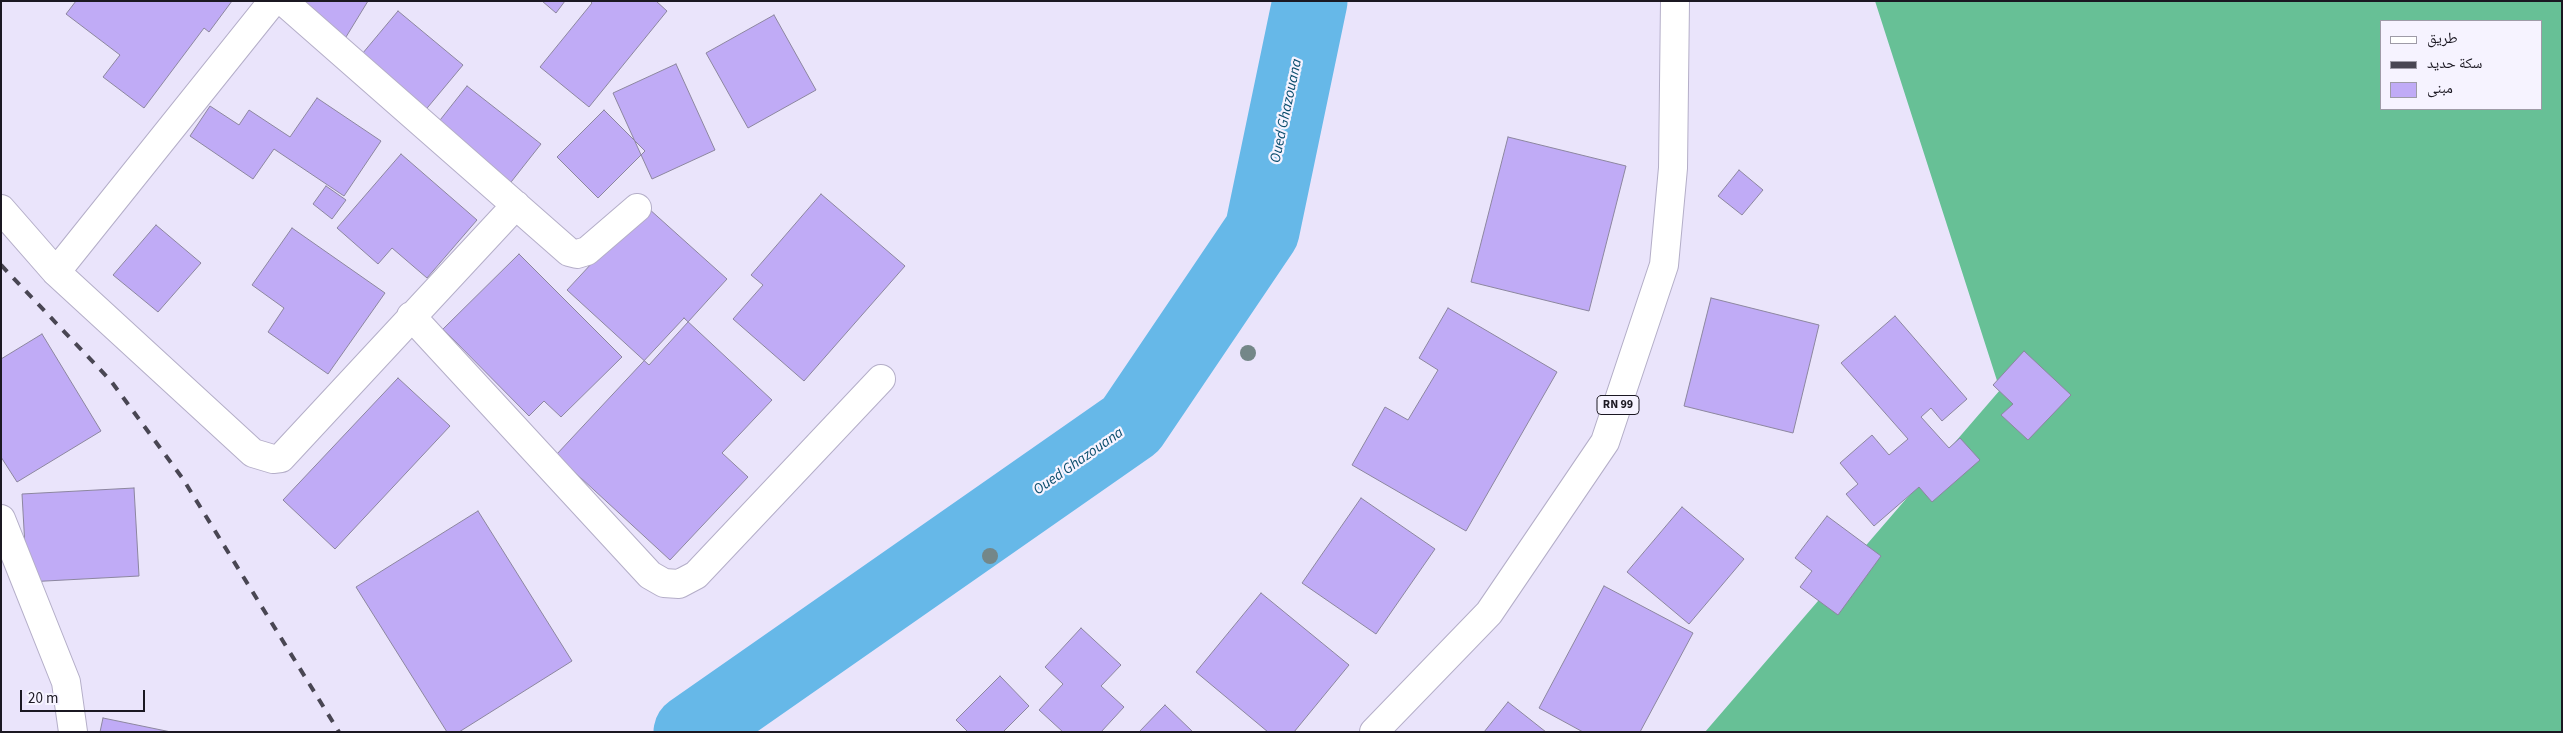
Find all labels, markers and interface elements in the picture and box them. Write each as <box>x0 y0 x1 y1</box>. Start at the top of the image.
legend <box>2380 20 2543 110</box>
text: طريق <box>2427 28 2458 49</box>
text: سكة حديد <box>2427 53 2482 74</box>
water label: Oued Ghazouana <box>1267 57 1307 165</box>
text: مبنى <box>2427 78 2453 99</box>
road number: RN 99 <box>1597 396 1639 414</box>
water label: Oued Ghazouana <box>1031 424 1127 500</box>
scale bar <box>22 680 148 712</box>
text: 20 m <box>28 688 58 709</box>

